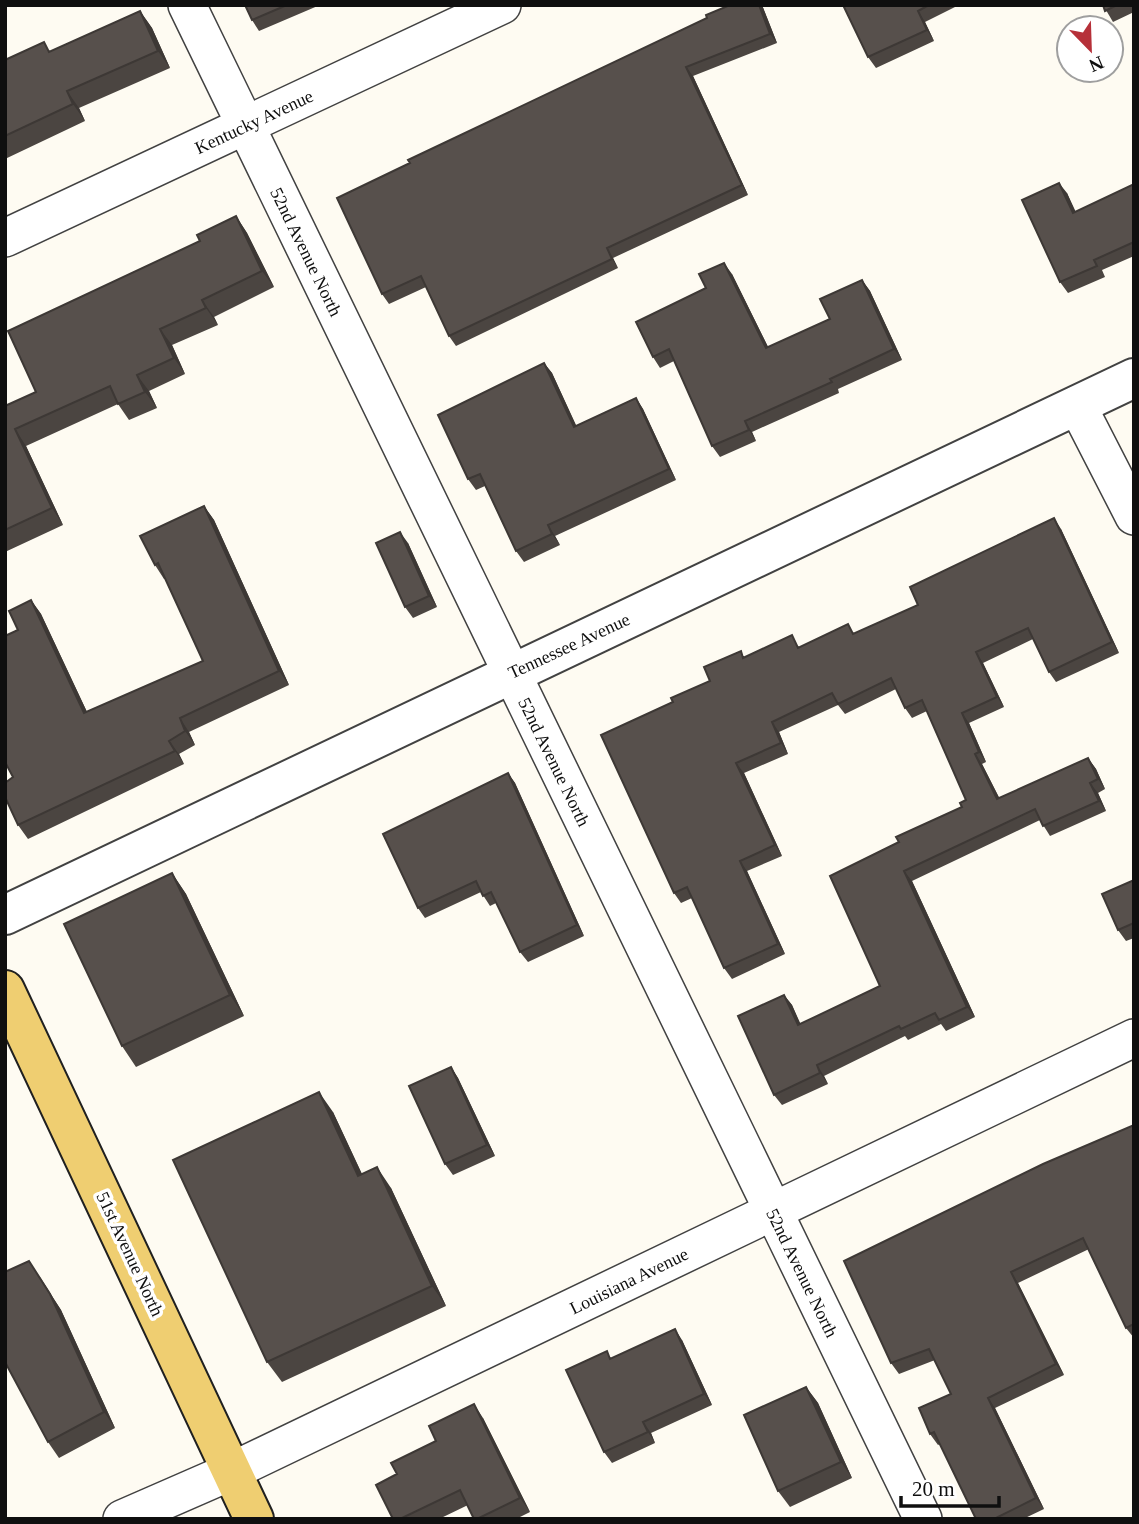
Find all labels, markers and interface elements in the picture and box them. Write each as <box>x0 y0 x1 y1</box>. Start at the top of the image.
north arrow <box>1055 14 1125 84</box>
text: N <box>1086 52 1107 77</box>
street label: Kentucky Avenue <box>192 86 316 158</box>
street label: 52nd Avenue North <box>266 184 346 320</box>
street label: Tennessee Avenue <box>505 609 633 683</box>
street label: 52nd Avenue North <box>514 694 594 830</box>
street label: 51st Avenue North <box>92 1189 168 1319</box>
street label: 52nd Avenue North <box>762 1205 842 1341</box>
street label: Louisiana Avenue <box>567 1244 691 1318</box>
scale bar <box>901 1464 999 1508</box>
text: 20 m <box>912 1477 955 1501</box>

